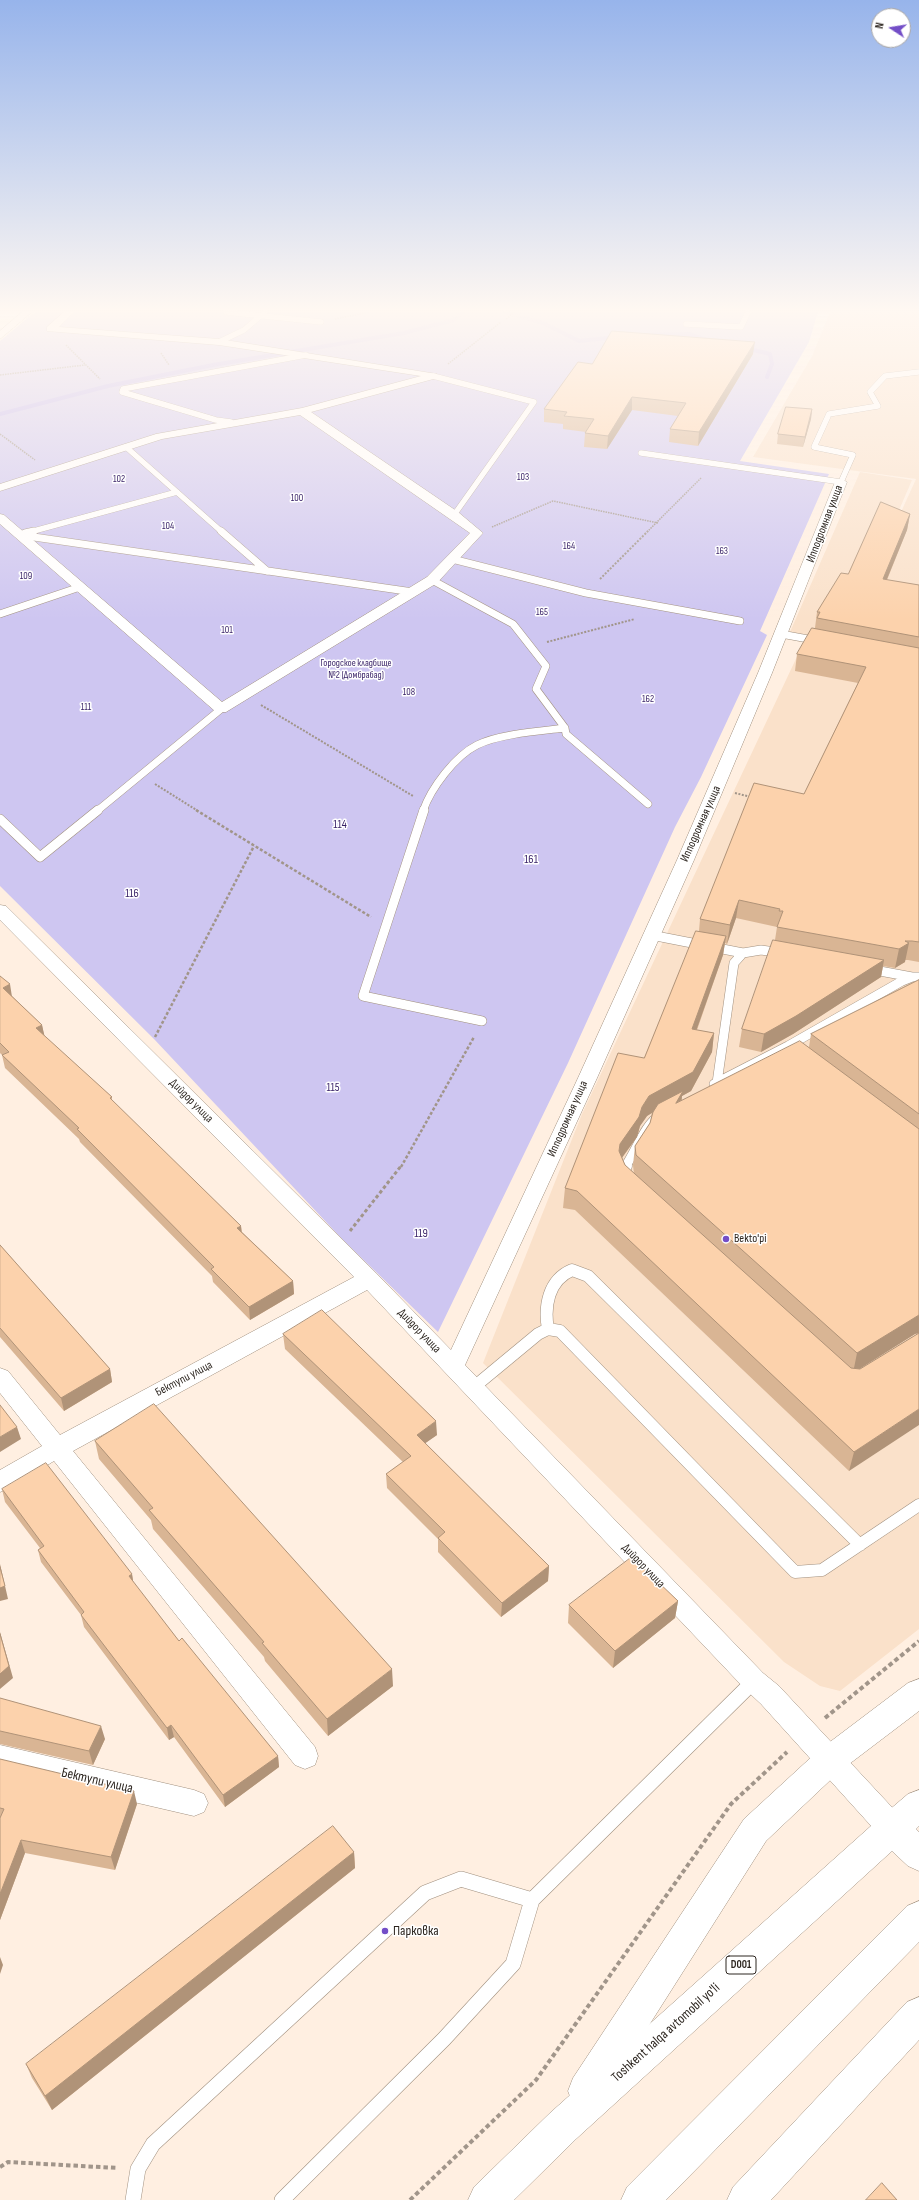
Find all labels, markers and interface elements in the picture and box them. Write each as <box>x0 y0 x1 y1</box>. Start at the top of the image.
north arrow <box>871 8 911 48</box>
text: N <box>873 21 887 30</box>
park label: 103 <box>517 471 529 483</box>
park label: 102 <box>113 473 125 485</box>
street label: Ипподромная улица <box>804 483 846 565</box>
park label: 100 <box>291 492 303 504</box>
park label: 104 <box>162 520 174 532</box>
park label: 164 <box>563 540 575 552</box>
park label: 163 <box>716 545 728 557</box>
park label: 109 <box>20 570 32 582</box>
park label: 165 <box>536 606 548 618</box>
park label: 101 <box>221 624 233 636</box>
park label: Городское кладбище №2 (Домбрабад) <box>320 657 392 680</box>
park label: 108 <box>403 686 415 698</box>
park label: 162 <box>642 693 654 705</box>
park label: 111 <box>81 701 91 713</box>
street label: Ипподромная улица <box>678 784 724 864</box>
park label: 114 <box>333 818 347 832</box>
park label: 161 <box>524 853 538 867</box>
park label: 116 <box>125 887 139 901</box>
street label: Дийдор улица <box>166 1076 216 1126</box>
street label: Ипподромная улица <box>545 1079 591 1159</box>
park label: 115 <box>326 1081 340 1095</box>
park label: 119 <box>414 1227 428 1241</box>
place label: Bekto'pi <box>734 1232 766 1246</box>
marker: Bekto'pi <box>721 1234 731 1244</box>
street label: Дийдор улица <box>394 1306 444 1356</box>
street label: Бектупи улица <box>153 1358 215 1400</box>
street label: Дийдор улица <box>618 1541 668 1591</box>
street label: Бектупи улица <box>60 1765 134 1797</box>
place label: Парковка <box>393 1923 439 1939</box>
marker: Парковка <box>380 1926 390 1936</box>
road number: D001 <box>726 1956 756 1974</box>
street label: Toshkent halqa avtomobil yo'li <box>608 1980 724 2086</box>

